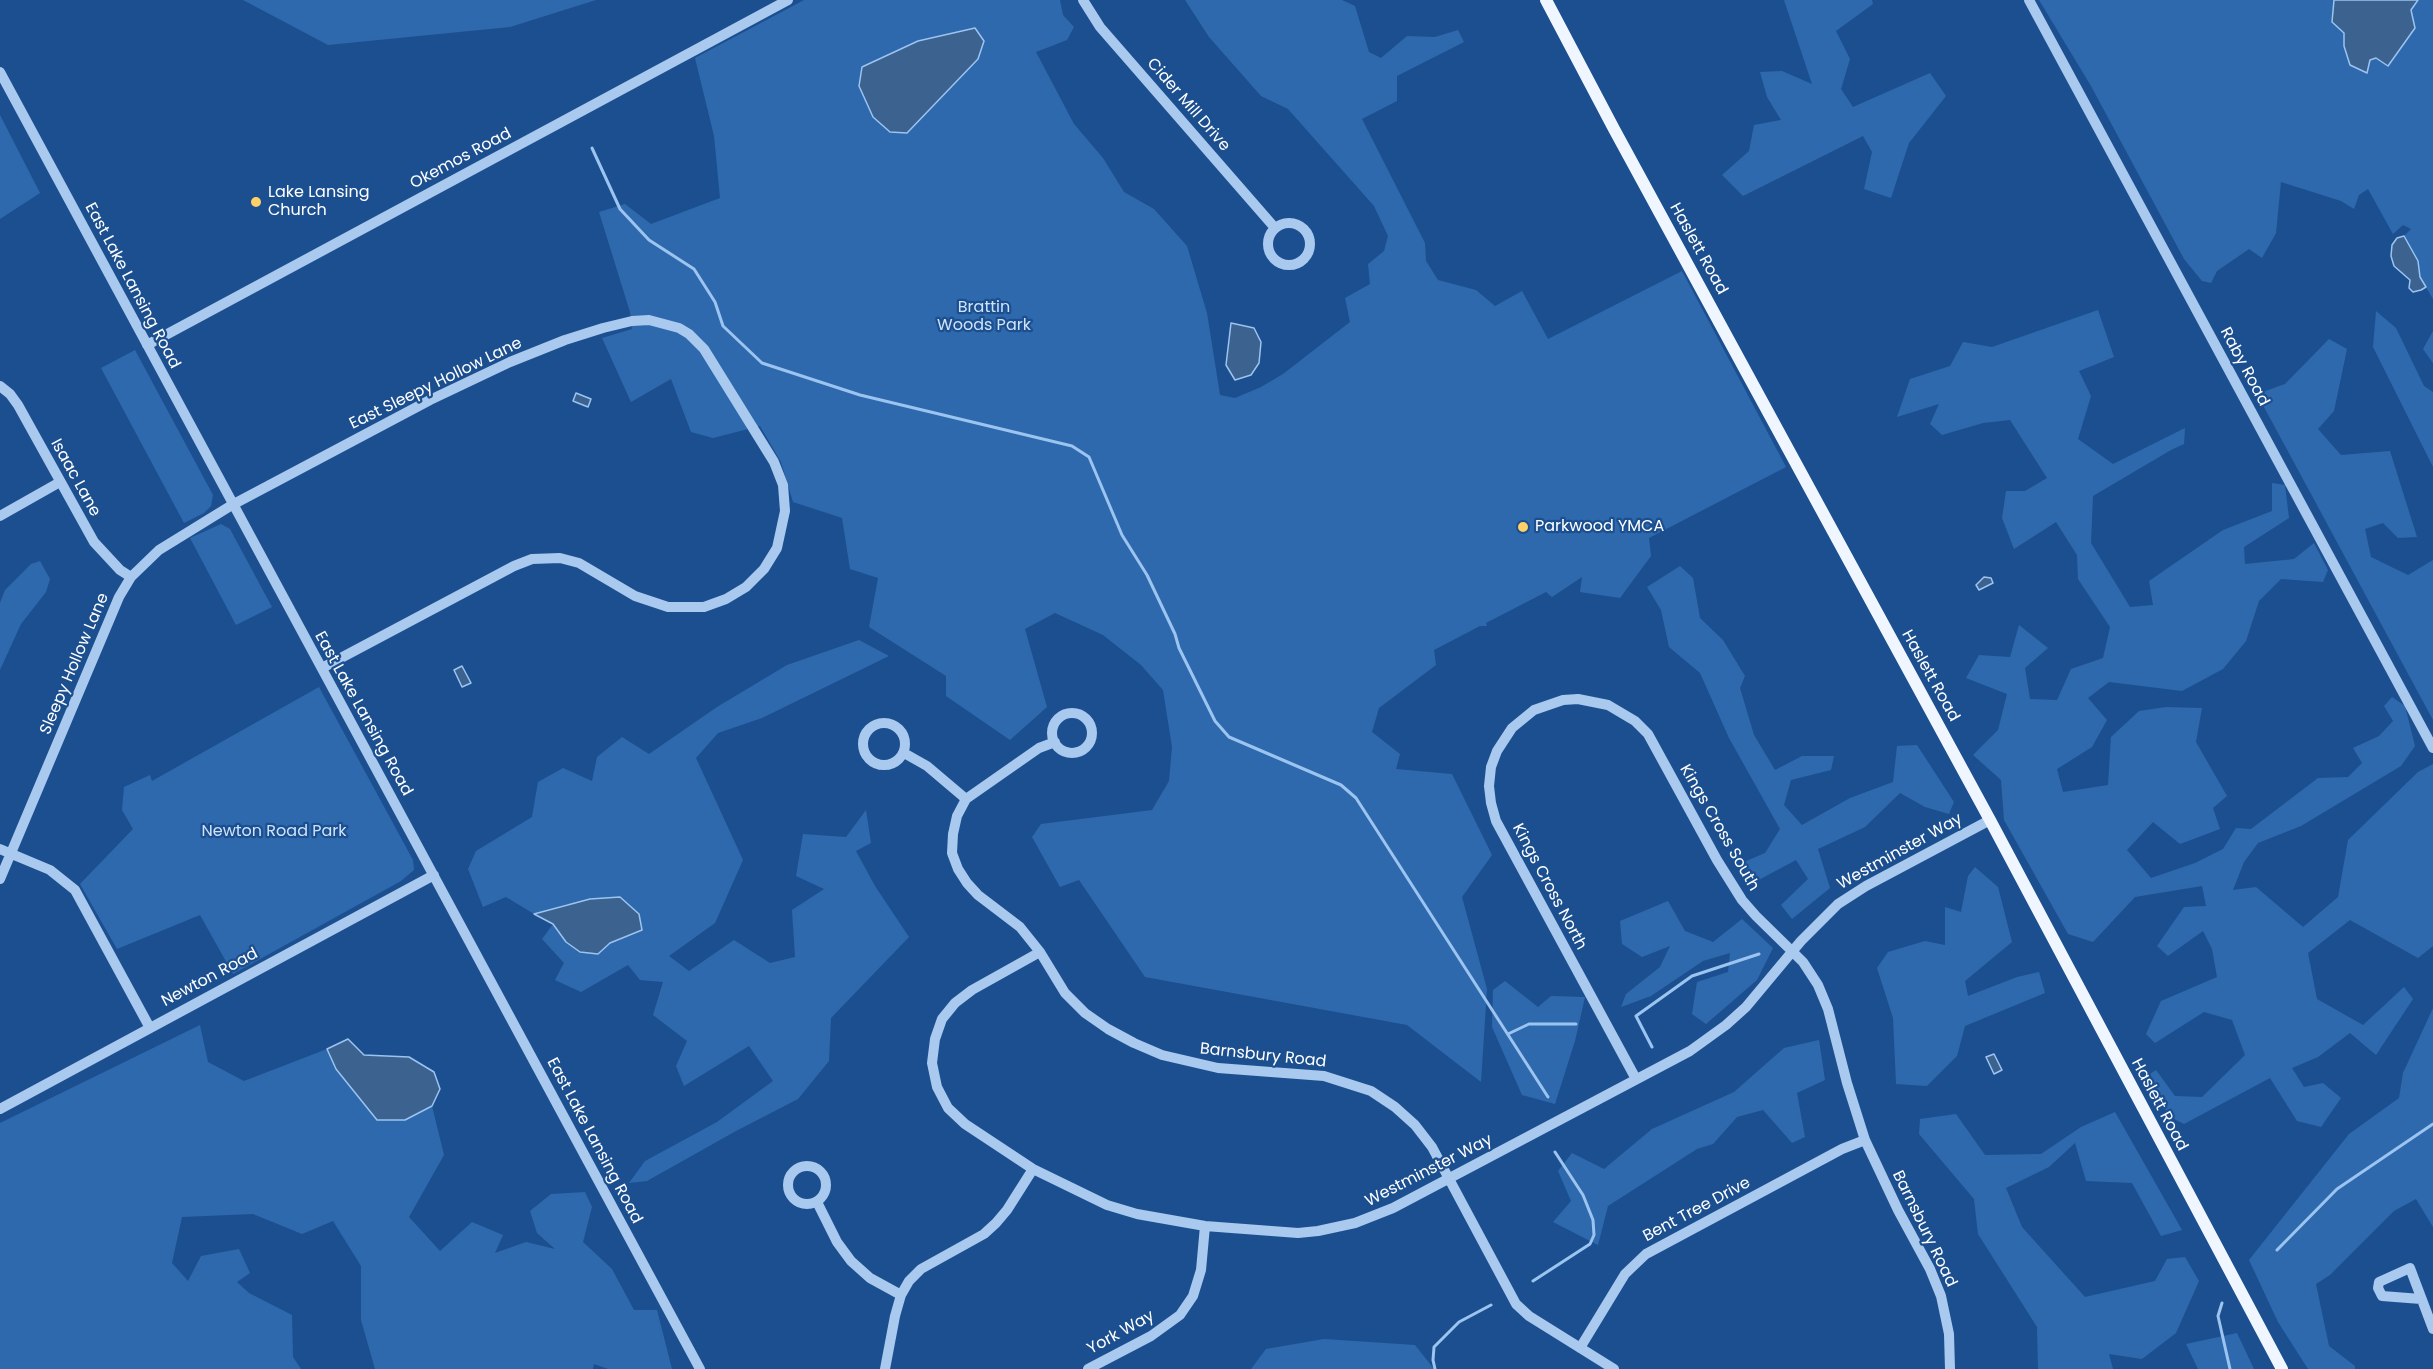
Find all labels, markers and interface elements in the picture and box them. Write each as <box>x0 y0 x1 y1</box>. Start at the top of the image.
street label: Cider Mill Drive <box>1142 54 1234 156</box>
street label: Okemos Road <box>407 124 515 194</box>
place label: Lake Lansing Church <box>268 183 369 221</box>
marker: Lake Lansing Church <box>249 195 263 209</box>
street label: East Lake Lansing Road <box>80 200 184 372</box>
street label: Haslett Road <box>1665 200 1731 298</box>
park label: Brattin Woods Park <box>937 298 1031 336</box>
street label: Raby Road <box>2215 324 2273 410</box>
street label: East Sleepy Hollow Lane <box>347 334 525 434</box>
street label: Isaac Lane <box>46 436 104 520</box>
place label: Parkwood YMCA <box>1535 517 1664 537</box>
marker: Parkwood YMCA <box>1516 520 1530 534</box>
street label: Sleepy Hollow Lane <box>36 590 114 738</box>
street label: Haslett Road <box>1897 627 1963 725</box>
street label: East Lake Lansing Road <box>310 629 416 799</box>
street label: Kings Cross South <box>1675 761 1763 895</box>
street label: Westminster Way <box>1834 810 1966 894</box>
street label: Kings Cross North <box>1508 821 1590 953</box>
park label: Newton Road Park <box>201 822 347 842</box>
street label: Newton Road <box>158 945 262 1011</box>
street label: Barnsbury Road <box>1199 1040 1327 1072</box>
street label: East Lake Lansing Road <box>542 1055 646 1227</box>
street label: Haslett Road <box>2127 1056 2191 1154</box>
street label: Westminster Way <box>1362 1131 1496 1211</box>
street label: Barnsbury Road <box>1888 1168 1960 1290</box>
street label: Bent Tree Drive <box>1640 1174 1754 1246</box>
street label: York Way <box>1084 1307 1158 1359</box>

